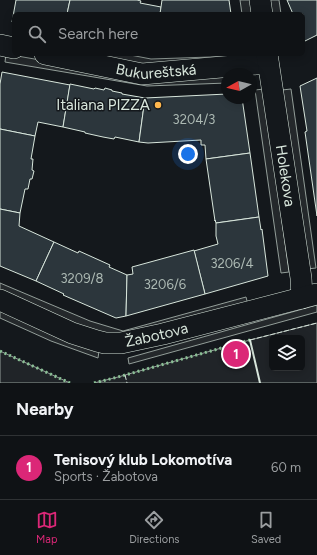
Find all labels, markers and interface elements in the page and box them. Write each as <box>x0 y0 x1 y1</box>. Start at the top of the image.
search box <box>12 12 305 56</box>
icon: search <box>26 23 48 45</box>
text: Search here <box>58 25 138 43</box>
street label: Bukureštská <box>114 60 197 83</box>
north arrow <box>221 68 257 104</box>
place label: Italiana PIZZA <box>56 96 150 114</box>
marker: Italiana PIZZA <box>153 100 163 110</box>
house number: 3204/3 <box>173 112 215 127</box>
street label: Holekova <box>272 143 299 208</box>
your location <box>178 144 198 164</box>
house number: 3206/4 <box>210 256 254 271</box>
house number: 3209/8 <box>60 271 104 286</box>
house number: 3206/6 <box>144 277 186 292</box>
street label: Žabotova <box>123 319 190 351</box>
map controls <box>269 335 305 371</box>
button: layers <box>269 335 305 371</box>
pin: 1 <box>223 339 249 369</box>
text: Nearby <box>16 399 74 419</box>
text: Tenisový klub Lokomotíva <box>54 451 232 469</box>
text: 1 <box>26 460 32 475</box>
text: 60 m <box>271 460 301 475</box>
text: Sports · Žabotova <box>54 469 158 484</box>
tab: Map <box>36 509 58 546</box>
tab: Directions <box>129 509 179 546</box>
tab: Saved <box>251 509 281 546</box>

